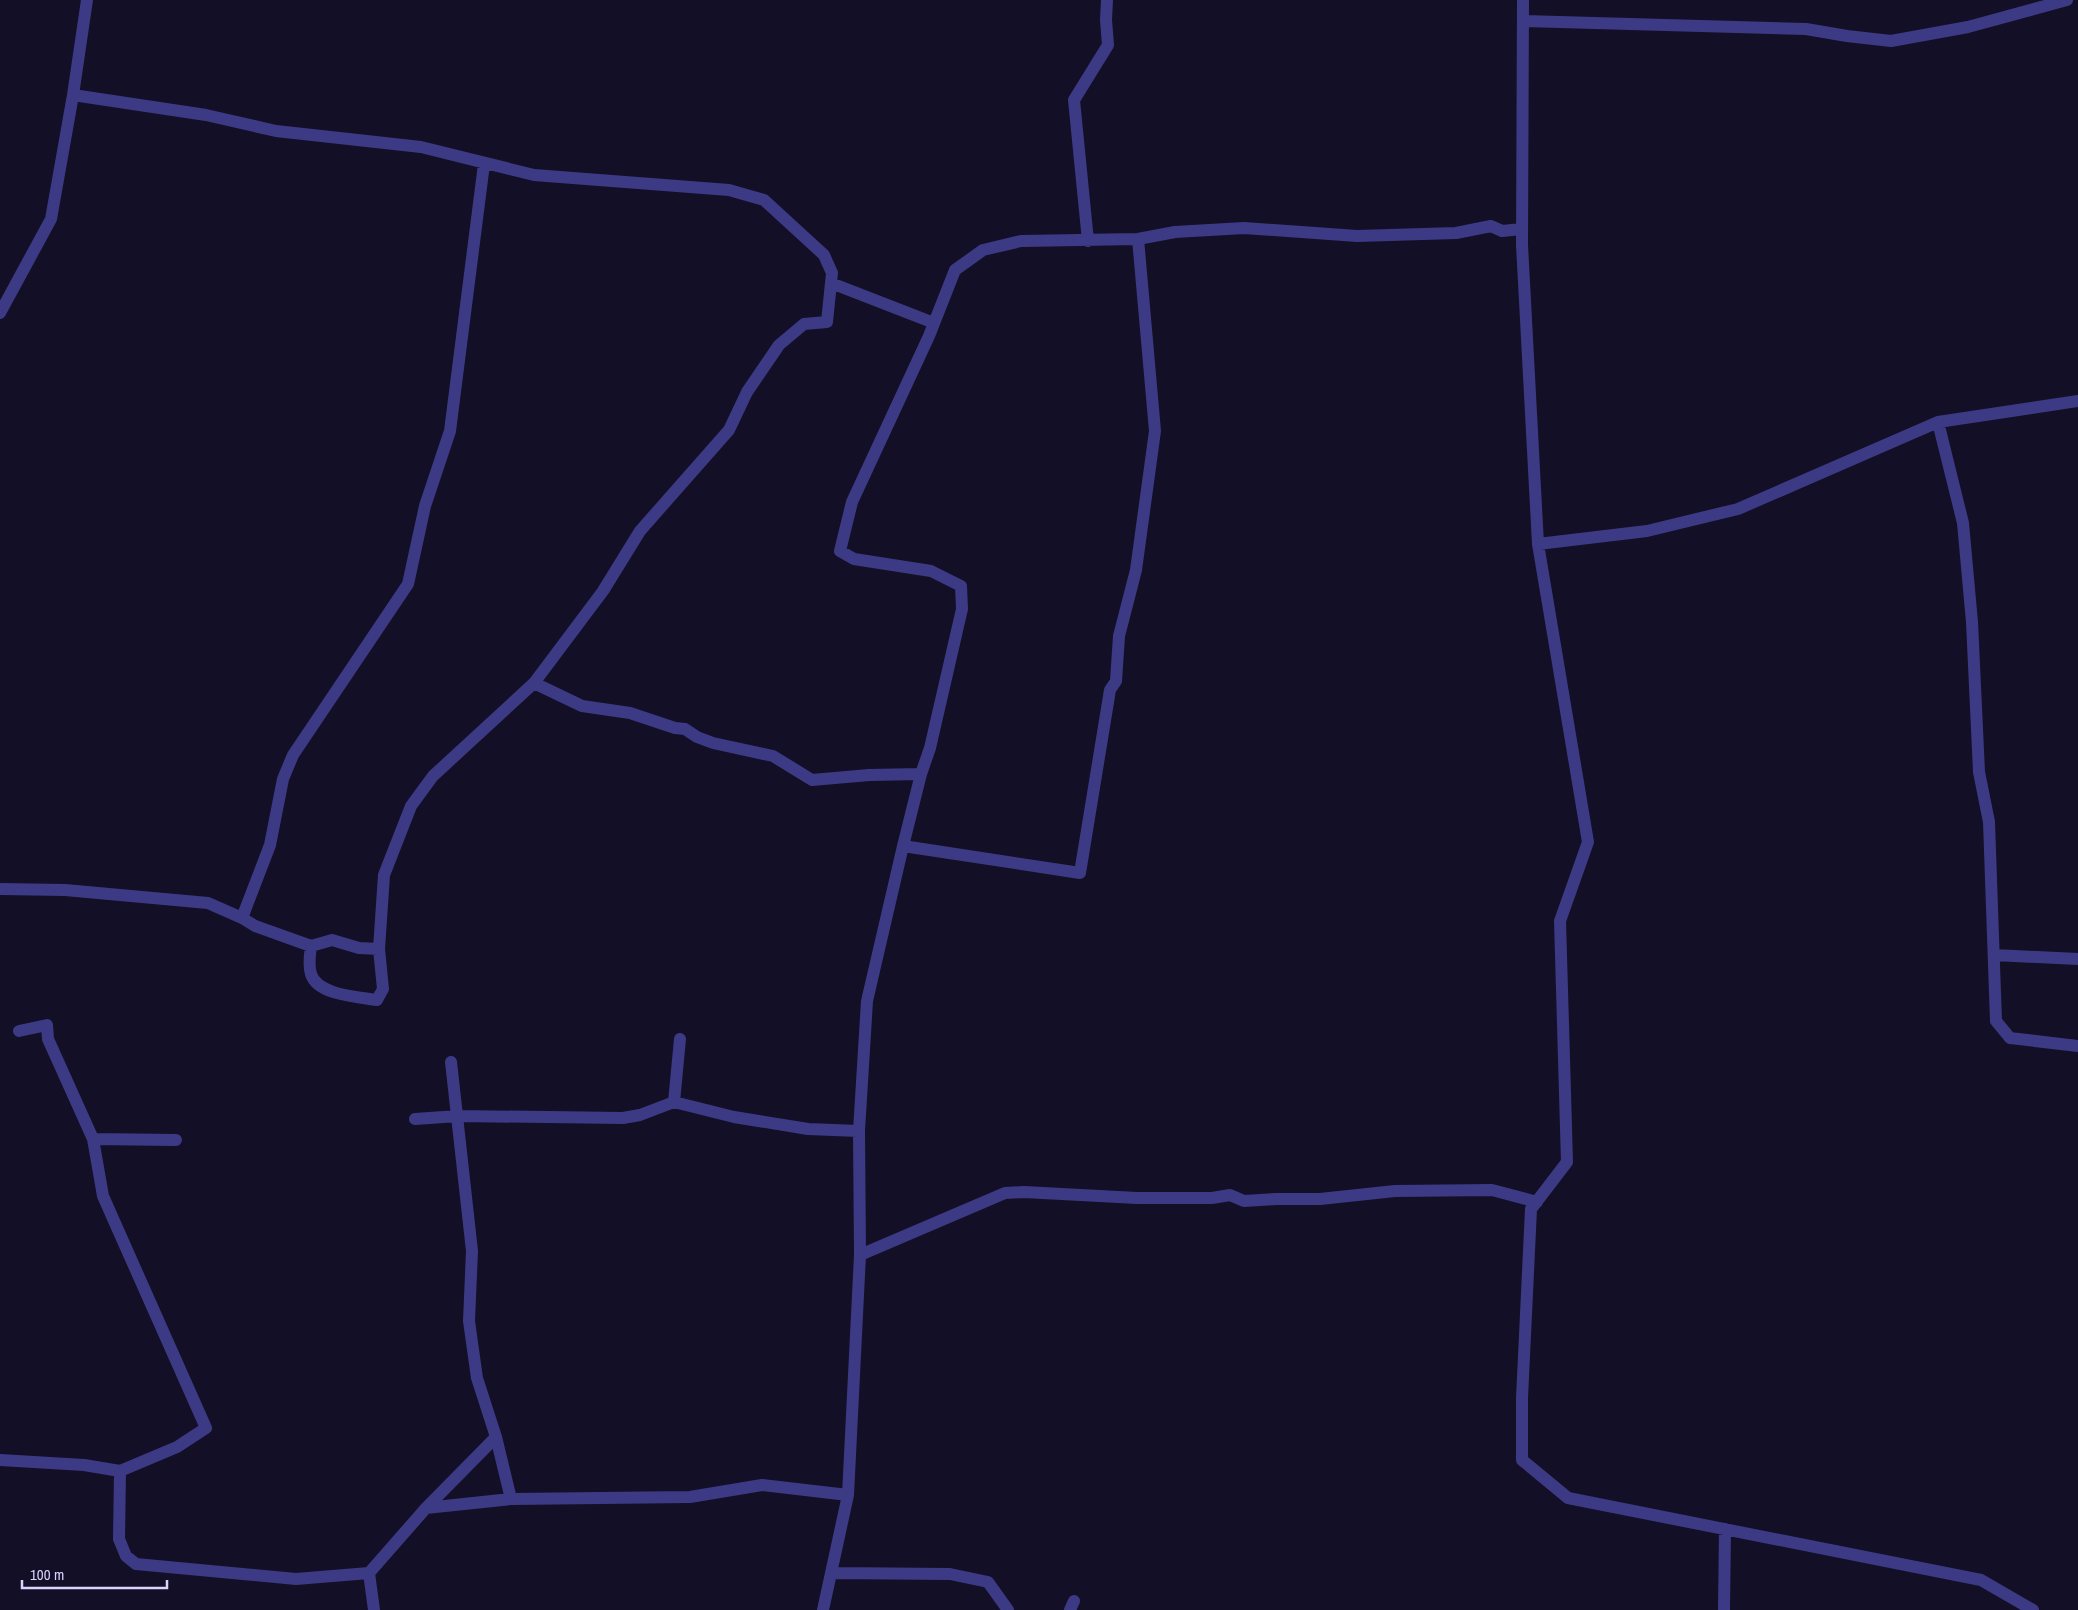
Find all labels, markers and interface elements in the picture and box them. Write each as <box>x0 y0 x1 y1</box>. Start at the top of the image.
scale bar <box>22 1558 168 1590</box>
text: 100 m <box>30 1564 64 1585</box>

